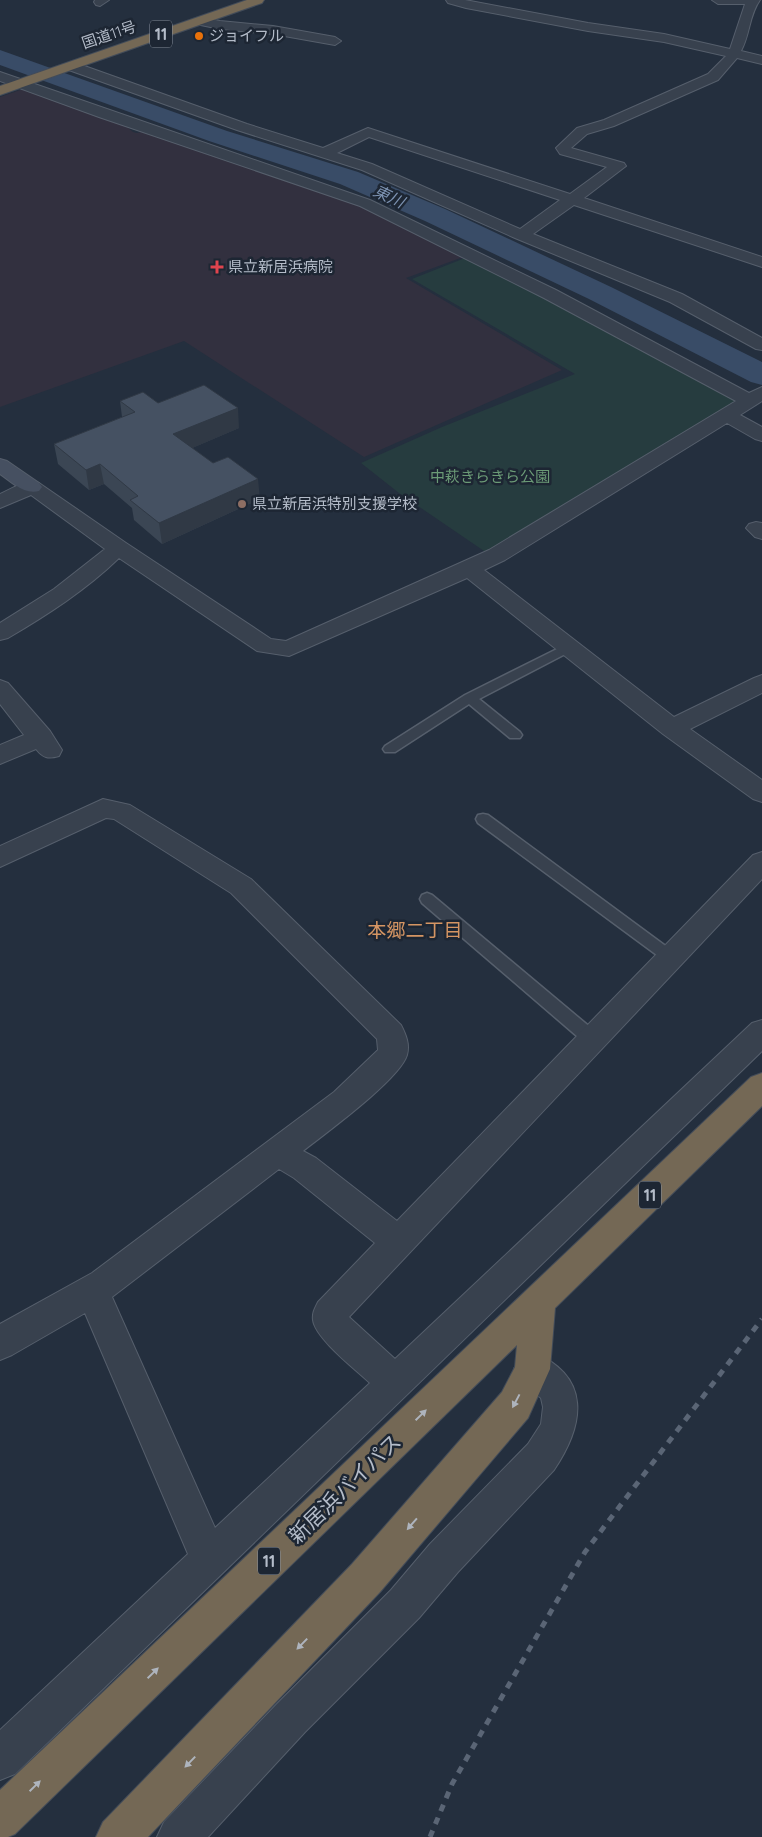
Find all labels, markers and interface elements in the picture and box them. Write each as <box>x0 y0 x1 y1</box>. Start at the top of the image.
street label: 国道11号 <box>79 16 138 53</box>
road number: 11 <box>150 20 172 48</box>
place label: ジョイフル <box>209 26 284 45</box>
marker: ジョイフル <box>193 30 205 42</box>
water label: 東川 <box>370 180 410 213</box>
place label: 県立新居浜病院 <box>228 257 333 276</box>
marker: 県立新居浜病院 <box>210 260 224 274</box>
park label: 中萩きらきら公園 <box>430 467 550 486</box>
place label: 県立新居浜特別支援学校 <box>252 494 417 513</box>
marker: 県立新居浜特別支援学校 <box>236 498 248 510</box>
district label: 本郷二丁目 <box>367 918 463 942</box>
road number: 11 <box>639 1182 661 1208</box>
one-way arrow <box>512 1394 521 1407</box>
one-way arrow <box>415 1409 427 1421</box>
street label: 新居浜バイパス <box>283 1428 406 1549</box>
one-way arrow <box>406 1518 417 1531</box>
road number: 11 <box>258 1548 280 1574</box>
one-way arrow <box>296 1638 308 1650</box>
one-way arrow <box>146 1667 158 1679</box>
one-way arrow <box>184 1755 196 1767</box>
one-way arrow <box>29 1780 41 1792</box>

